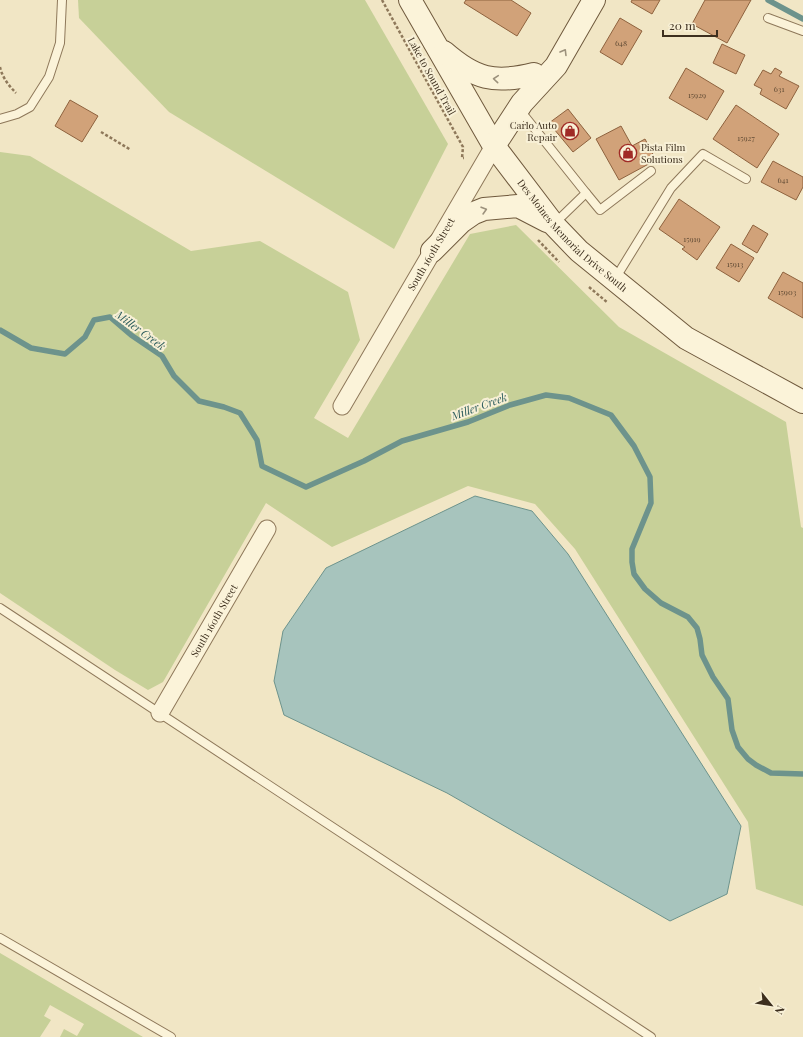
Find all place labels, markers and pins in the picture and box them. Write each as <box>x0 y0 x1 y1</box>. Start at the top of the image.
place label: Carlo Auto Repair <box>510 118 558 144</box>
shop icon: Carlo Auto Repair <box>560 121 580 141</box>
place label: Pista Film Solutions <box>641 140 686 166</box>
shop icon: Pista Film Solutions <box>618 143 638 163</box>

